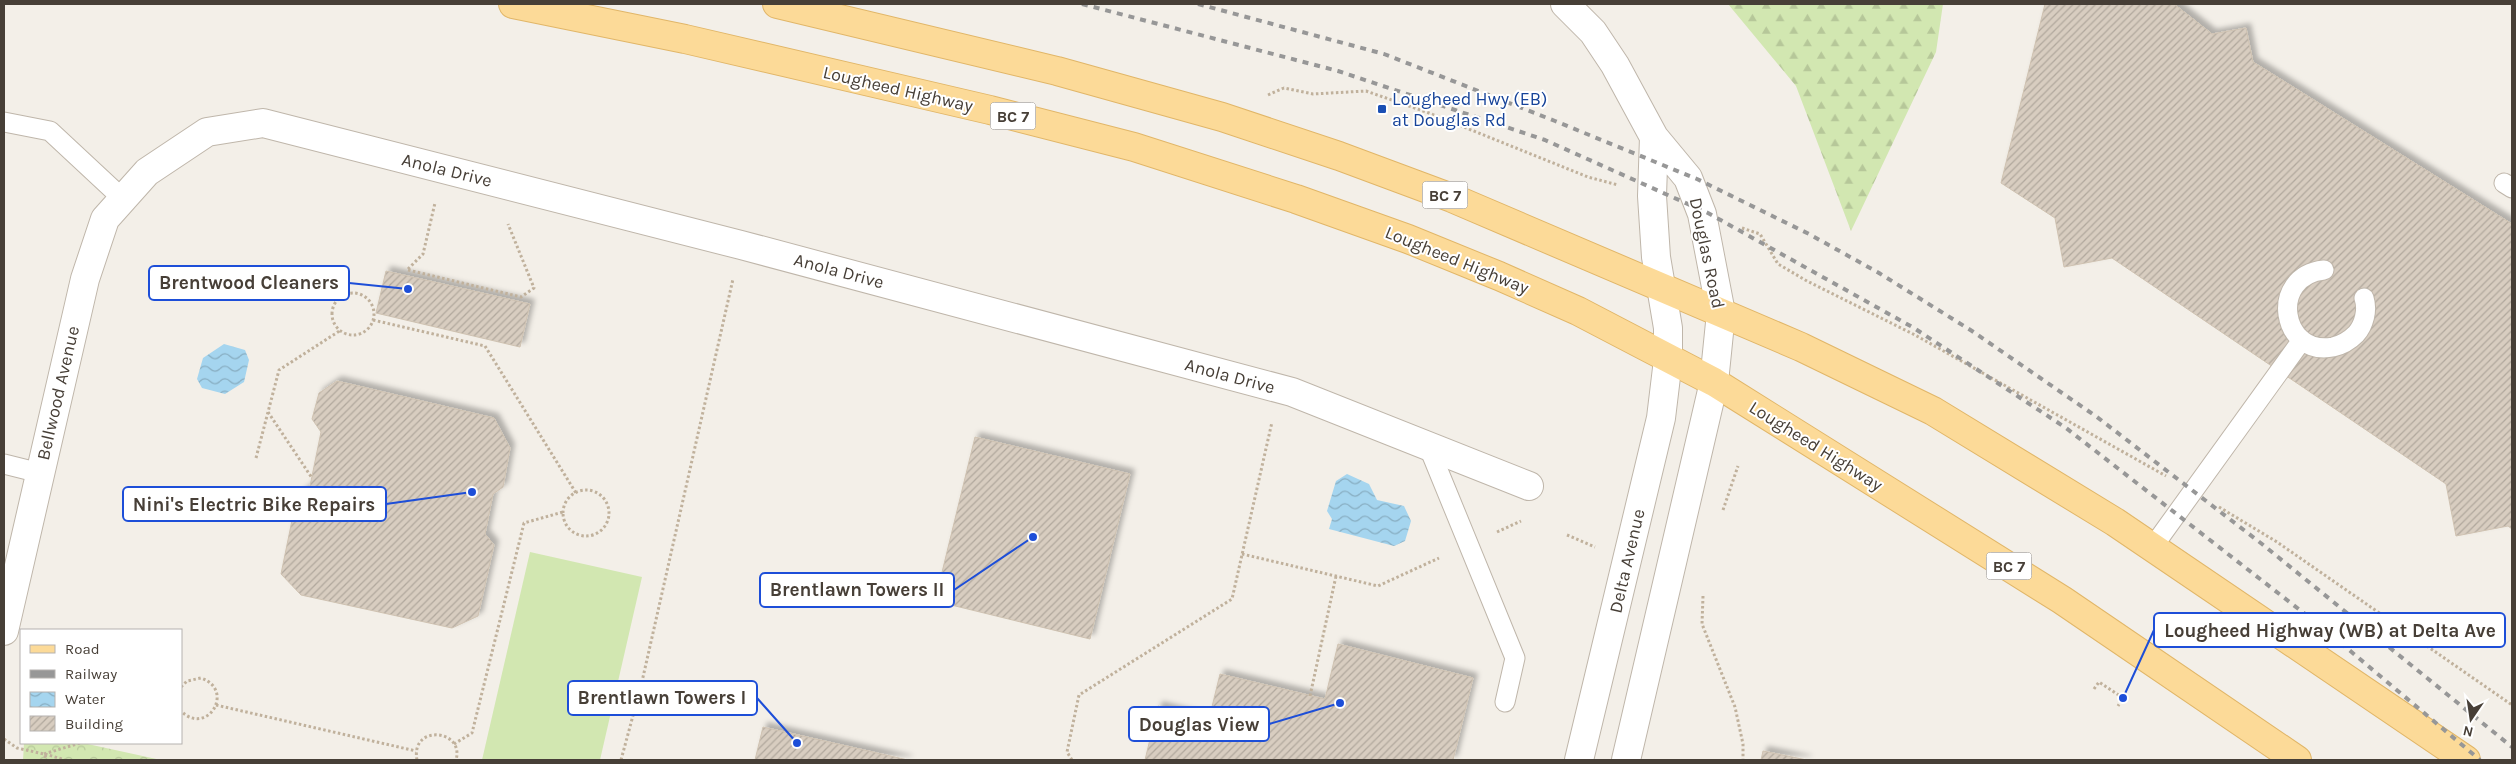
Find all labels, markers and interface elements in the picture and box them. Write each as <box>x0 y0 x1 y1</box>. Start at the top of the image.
street label: Lougheed Highway <box>821 61 976 117</box>
place label: Lougheed Hwy (EB) at Douglas Rd <box>1392 88 1547 131</box>
road number: BC 7 <box>990 102 1036 130</box>
marker: Lougheed Hwy (EB) at Douglas Rd <box>1376 103 1388 115</box>
street label: Anola Drive <box>400 148 494 192</box>
road number: BC 7 <box>1422 182 1468 208</box>
street label: Douglas Road <box>1685 195 1729 311</box>
street label: Lougheed Highway <box>1382 221 1533 299</box>
street label: Anola Drive <box>792 248 886 294</box>
callout: Brentwood Cleaners <box>149 266 349 300</box>
text: Brentwood Cleaners <box>159 272 339 294</box>
street label: Bellwood Avenue <box>32 324 84 462</box>
street label: Anola Drive <box>1183 353 1277 399</box>
street label: Lougheed Highway <box>1745 396 1887 496</box>
callout: Nini's Electric Bike Repairs <box>123 487 386 521</box>
text: Nini's Electric Bike Repairs <box>133 494 375 516</box>
street label: Delta Avenue <box>1604 507 1650 615</box>
road number: BC 7 <box>1986 552 2032 580</box>
callout: Brentlawn Towers II <box>760 573 954 607</box>
text: Brentlawn Towers II <box>770 579 944 601</box>
callout: Lougheed Highway (WB) at Delta Ave <box>2154 613 2505 647</box>
text: Lougheed Highway (WB) at Delta Ave <box>2164 620 2496 642</box>
legend <box>20 629 182 744</box>
text: Road <box>65 640 100 658</box>
text: Railway <box>65 665 117 683</box>
callout: Brentlawn Towers I <box>568 681 757 715</box>
text: Brentlawn Towers I <box>578 687 746 709</box>
text: Water <box>65 690 106 708</box>
north arrow <box>2446 694 2496 744</box>
callout: Douglas View <box>1129 707 1269 741</box>
text: Douglas View <box>1139 714 1260 736</box>
text: Building <box>65 715 123 733</box>
text: N <box>2461 722 2475 741</box>

